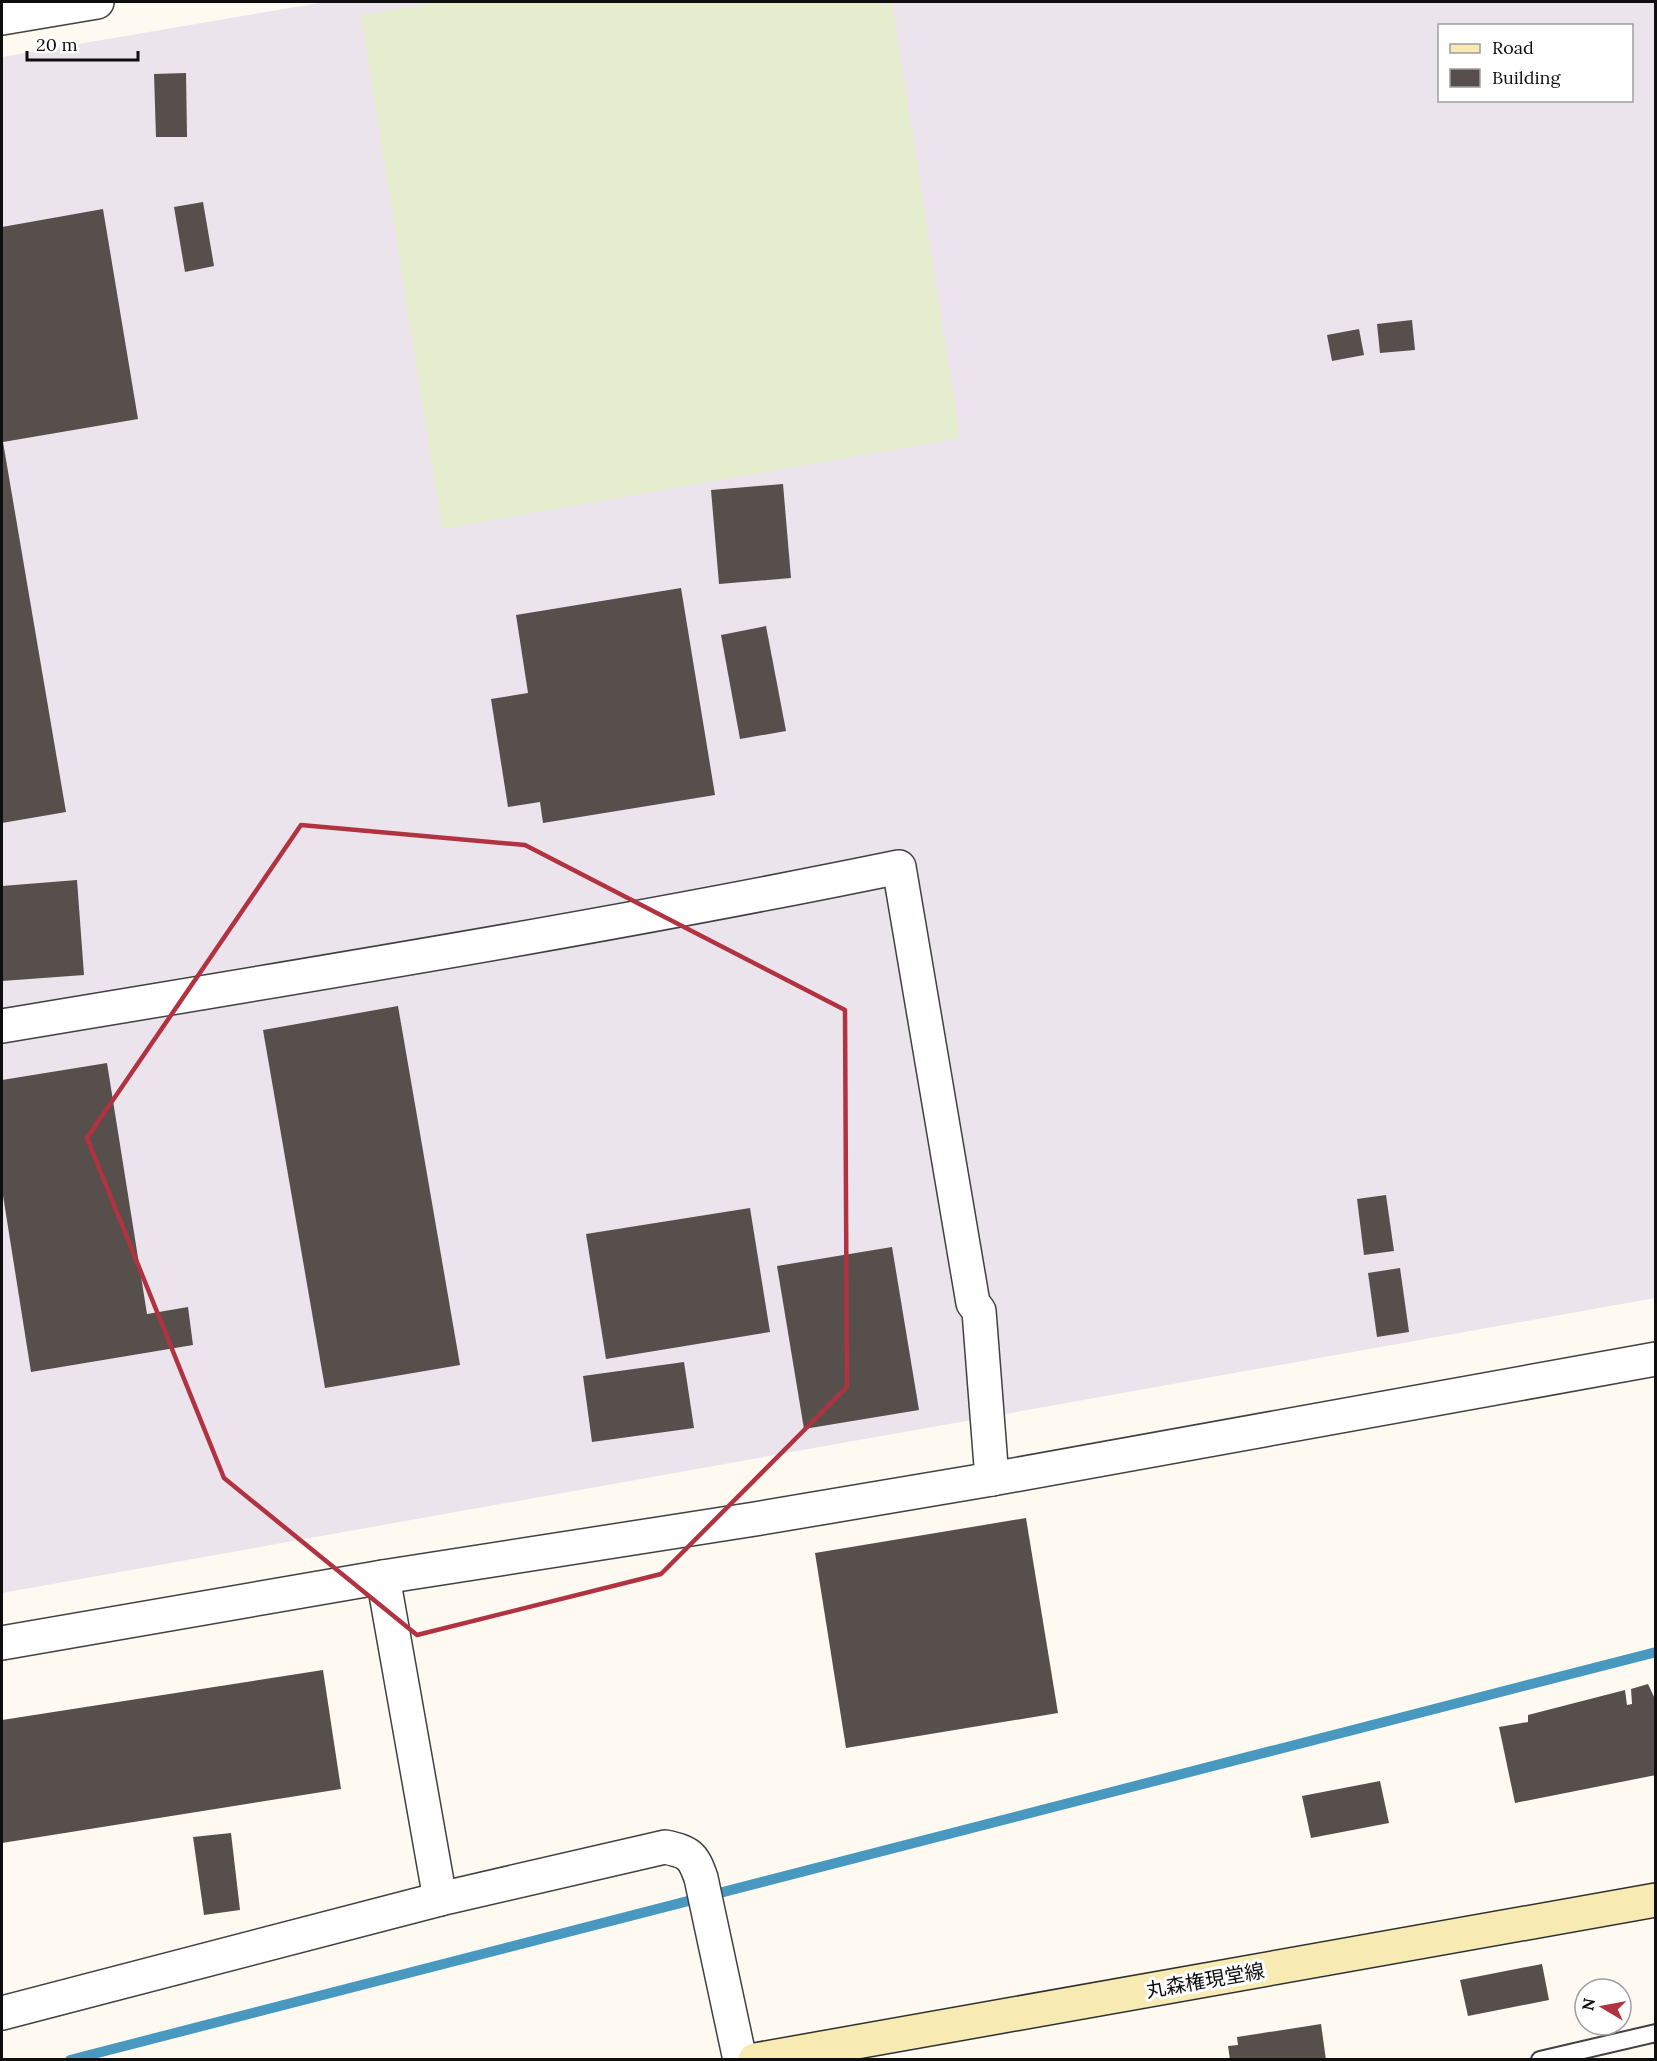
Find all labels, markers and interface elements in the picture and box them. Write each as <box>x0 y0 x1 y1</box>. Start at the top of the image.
scale bar <box>27 24 138 62</box>
legend <box>1438 24 1633 102</box>
text: 20 m <box>36 33 78 56</box>
text: Road <box>1492 36 1534 59</box>
text: Building <box>1492 66 1562 89</box>
street label: 丸森権現堂線 <box>1144 1957 1266 2003</box>
north arrow <box>1573 1977 1633 2037</box>
text: N <box>1577 1997 1599 2012</box>

